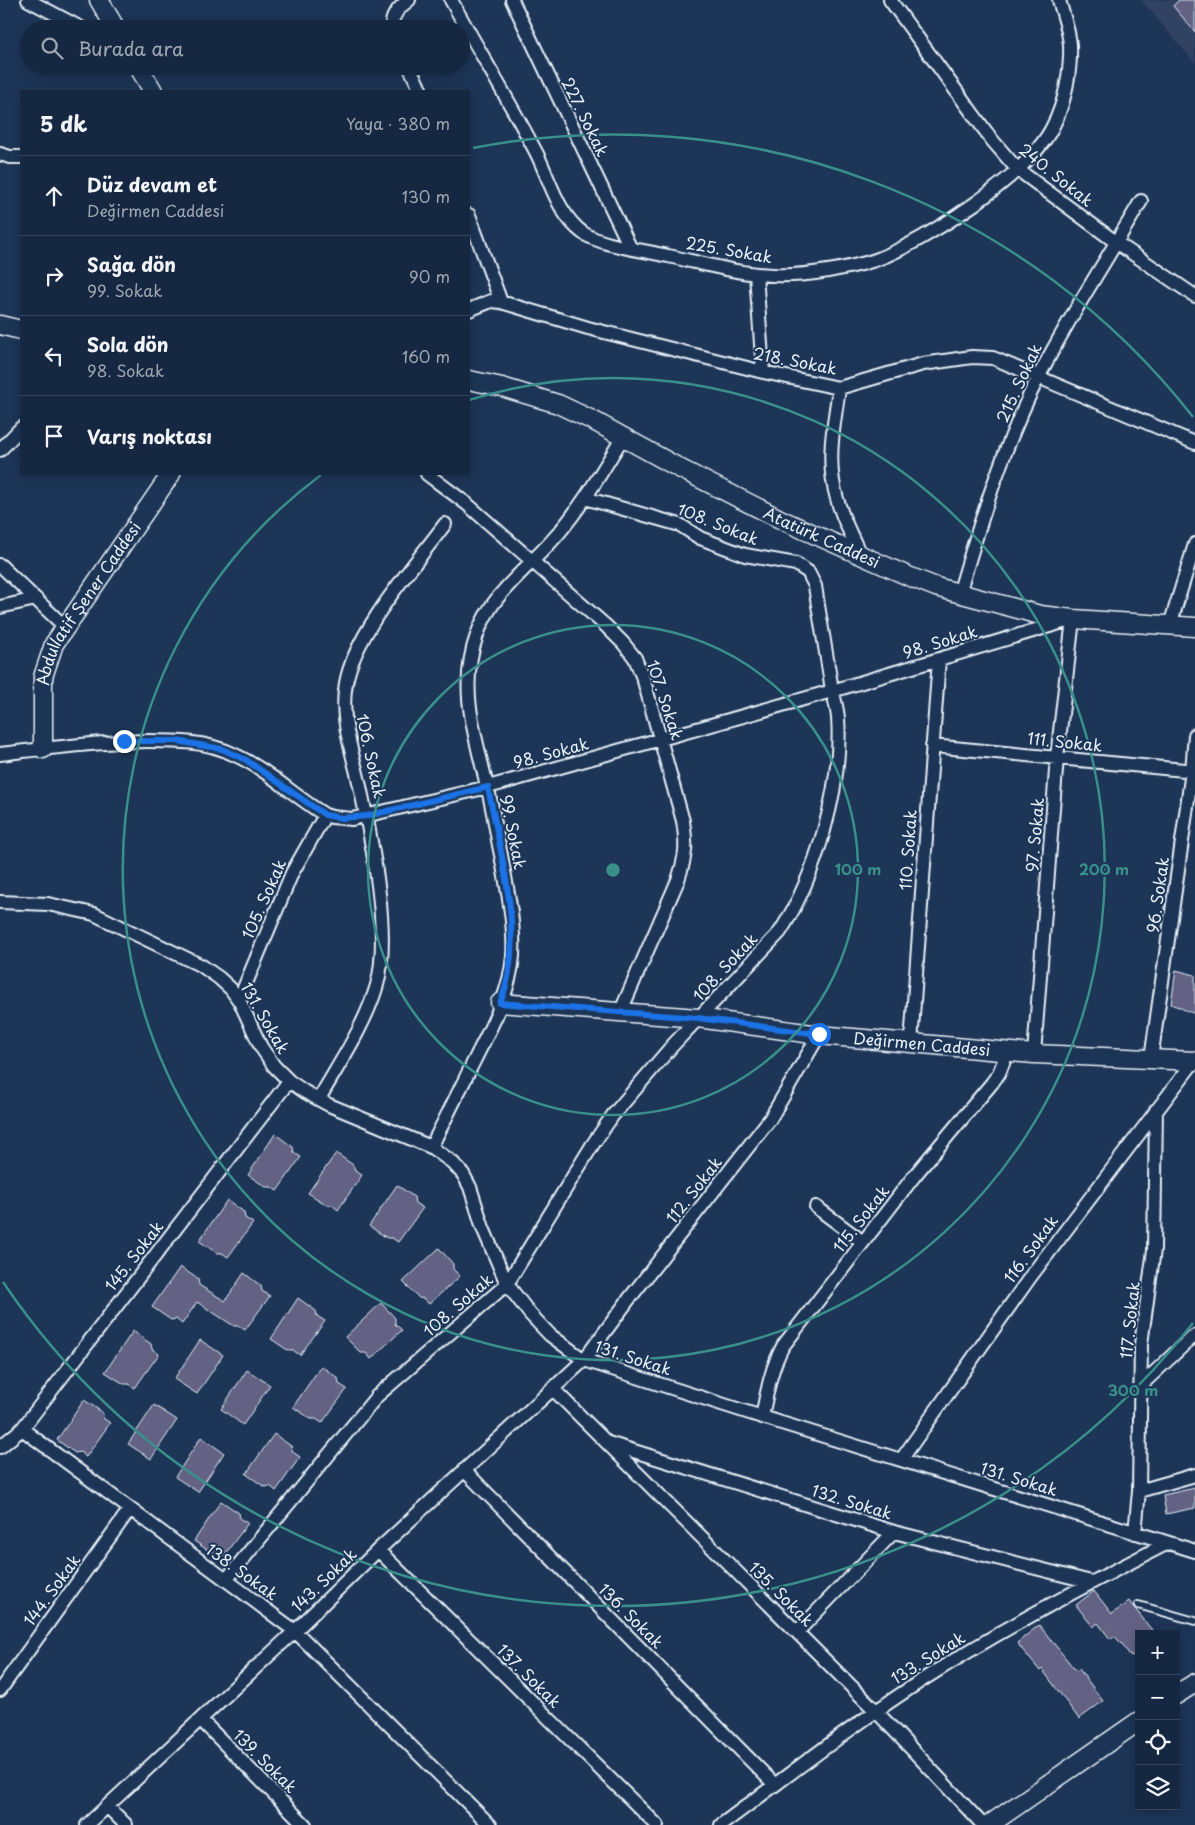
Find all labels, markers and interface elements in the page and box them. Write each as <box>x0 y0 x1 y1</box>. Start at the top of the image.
search box <box>20 20 470 75</box>
icon: search <box>38 34 66 62</box>
text: Burada ara <box>78 34 183 62</box>
street label: 227. Sokak <box>556 73 615 160</box>
text: 5 dk <box>40 107 87 139</box>
text: Yaya · 380 m <box>346 111 450 135</box>
street label: 240. Sokak <box>1014 137 1099 212</box>
text: Düz devam et <box>87 170 217 198</box>
icon: ahead <box>40 182 68 210</box>
text: 130 m <box>402 184 450 208</box>
text: Değirmen Caddesi <box>87 198 224 222</box>
street label: 225. Sokak <box>684 230 774 268</box>
text: Sağa dön <box>87 250 176 278</box>
icon: right <box>40 262 68 290</box>
text: 90 m <box>409 264 450 288</box>
text: 99. Sokak <box>87 278 162 302</box>
text: Sola dön <box>87 330 168 358</box>
street label: 215. Sokak <box>989 339 1047 426</box>
street label: 218. Sokak <box>751 340 839 380</box>
icon: left <box>40 342 68 370</box>
text: 160 m <box>402 344 450 368</box>
text: 98. Sokak <box>87 358 164 382</box>
icon: arrive <box>40 422 68 450</box>
text: Varış noktası <box>87 422 212 450</box>
street label: 108. Sokak <box>674 496 763 550</box>
street label: Atatürk Caddesi <box>760 500 884 573</box>
street label: Abdullatif Şener Caddesi <box>30 516 146 686</box>
street label: 98. Sokak <box>899 618 980 664</box>
street label: 107. Sokak <box>642 657 690 743</box>
street label: 106. Sokak <box>351 711 393 800</box>
street label: 111. Sokak <box>1027 725 1104 757</box>
route end <box>113 730 136 753</box>
street label: 98. Sokak <box>510 730 591 774</box>
street label: 99. Sokak <box>495 792 533 871</box>
street label: 97. Sokak <box>1019 797 1049 873</box>
street label: 110. Sokak <box>892 809 922 891</box>
street label: 105. Sokak <box>235 855 291 942</box>
street label: 96. Sokak <box>1140 855 1174 935</box>
text: 100 m <box>835 857 881 880</box>
text: 200 m <box>1079 857 1129 880</box>
centre of rings <box>604 861 622 879</box>
street label: 108. Sokak <box>686 927 762 1006</box>
street label: 131. Sokak <box>236 977 296 1058</box>
route start <box>808 1023 831 1046</box>
street label: Değirmen Caddesi <box>852 1025 991 1061</box>
street label: 112. Sokak <box>659 1151 727 1228</box>
street label: 115. Sokak <box>826 1180 894 1257</box>
street label: 116. Sokak <box>997 1209 1063 1288</box>
street label: 145. Sokak <box>98 1215 168 1296</box>
street label: 108. Sokak <box>417 1267 498 1341</box>
street label: 117. Sokak <box>1113 1280 1145 1360</box>
street label: 131. Sokak <box>592 1333 675 1381</box>
text: 300 m <box>1108 1378 1158 1401</box>
street label: 131. Sokak <box>978 1455 1061 1501</box>
street label: 132. Sokak <box>809 1477 895 1525</box>
street label: 138. Sokak <box>202 1537 284 1606</box>
street label: 143. Sokak <box>285 1542 361 1617</box>
street label: 144. Sokak <box>17 1549 85 1630</box>
street label: 135. Sokak <box>744 1555 820 1631</box>
street label: 136. Sokak <box>594 1577 670 1653</box>
street label: 133. Sokak <box>886 1625 969 1689</box>
map controls <box>1135 1630 1180 1810</box>
button: + <box>1135 1630 1180 1675</box>
street label: 137. Sokak <box>492 1638 567 1713</box>
button: − <box>1135 1675 1180 1720</box>
button: locate <box>1135 1720 1180 1765</box>
street label: 139. Sokak <box>228 1723 303 1798</box>
button: layers <box>1135 1765 1180 1810</box>

